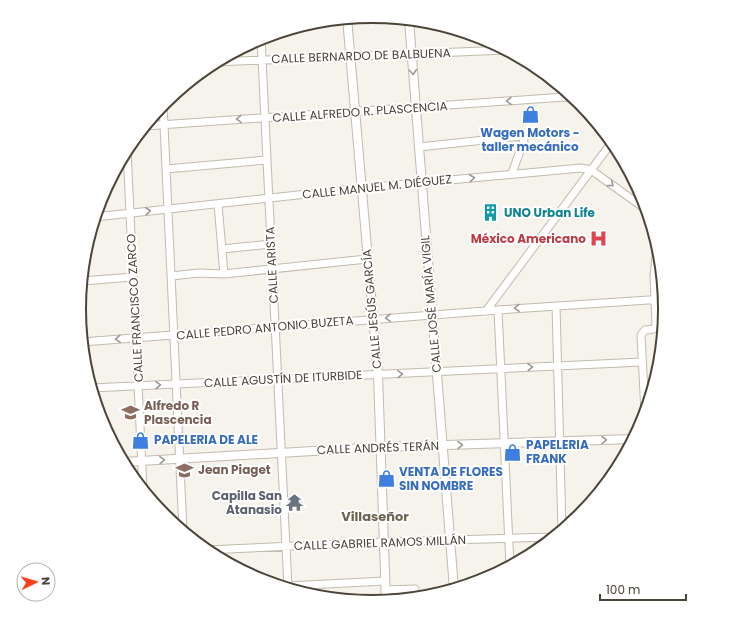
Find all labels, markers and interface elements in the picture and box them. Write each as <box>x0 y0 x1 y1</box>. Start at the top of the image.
street label: CALLE BERNARDO DE BALBUENA <box>271 44 451 67</box>
one-way arrow <box>408 69 417 75</box>
street label: CALLE ALFREDO R. PLASCENCIA <box>272 97 448 126</box>
one-way arrow <box>506 97 512 106</box>
shop icon: Wagen Motors - taller mecánico <box>520 104 540 124</box>
one-way arrow <box>236 115 242 124</box>
place label: Wagen Motors - taller mecánico <box>480 124 580 155</box>
street label: CALLE MANUEL M. DIÉGUEZ <box>301 170 453 203</box>
one-way arrow <box>469 173 475 182</box>
one-way arrow <box>606 179 613 186</box>
building icon: UNO Urban Life <box>481 203 501 223</box>
place label: UNO Urban Life <box>504 204 596 221</box>
one-way arrow <box>145 207 151 216</box>
street label: CALLE ARISTA <box>261 226 282 304</box>
hospital icon: México Americano <box>589 229 609 249</box>
place label: México Americano <box>471 230 586 247</box>
street label: CALLE FRANCISCO ZARCO <box>122 233 147 383</box>
street label: CALLE JOSÉ MARÍA VIGIL <box>416 235 445 373</box>
street label: CALLE JESÚS GARCÍA <box>358 249 385 370</box>
one-way arrow <box>514 304 520 313</box>
street label: CALLE PEDRO ANTONIO BUZETA <box>176 311 354 344</box>
one-way arrow <box>385 314 391 323</box>
one-way arrow <box>115 335 121 344</box>
one-way arrow <box>527 363 533 372</box>
street label: CALLE AGUSTÍN DE ITURBIDE <box>203 366 362 391</box>
one-way arrow <box>397 369 403 378</box>
one-way arrow <box>155 381 161 390</box>
place label: Alfredo R Plascencia <box>144 397 212 428</box>
school or university icon: Alfredo R Plascencia <box>121 403 141 423</box>
shop icon: PAPELERIA DE ALE <box>131 430 151 450</box>
place label: PAPELERIA DE ALE <box>154 431 258 448</box>
one-way arrow <box>601 435 607 444</box>
place label: PAPELERIA FRANK <box>526 436 589 467</box>
street label: CALLE ANDRÉS TERÁN <box>317 437 439 458</box>
one-way arrow <box>457 441 463 450</box>
shop icon: PAPELERIA FRANK <box>503 442 523 462</box>
one-way arrow <box>159 455 165 464</box>
school or university icon: Jean Piaget <box>175 460 195 480</box>
place label: Jean Piaget <box>198 461 271 478</box>
place label: VENTA DE FLORES SIN NOMBRE <box>399 463 503 494</box>
shop icon: VENTA DE FLORES SIN NOMBRE <box>376 469 396 489</box>
place label: Capilla San Atanasio <box>212 487 282 518</box>
temple icon: Capilla San Atanasio <box>285 493 305 513</box>
district label: Villaseñor <box>341 507 409 526</box>
street label: CALLE GABRIEL RAMOS MILLÁN <box>294 531 466 554</box>
north arrow <box>16 562 56 602</box>
text: N <box>38 576 54 586</box>
scale bar <box>600 576 686 602</box>
text: 100 m <box>606 581 640 598</box>

